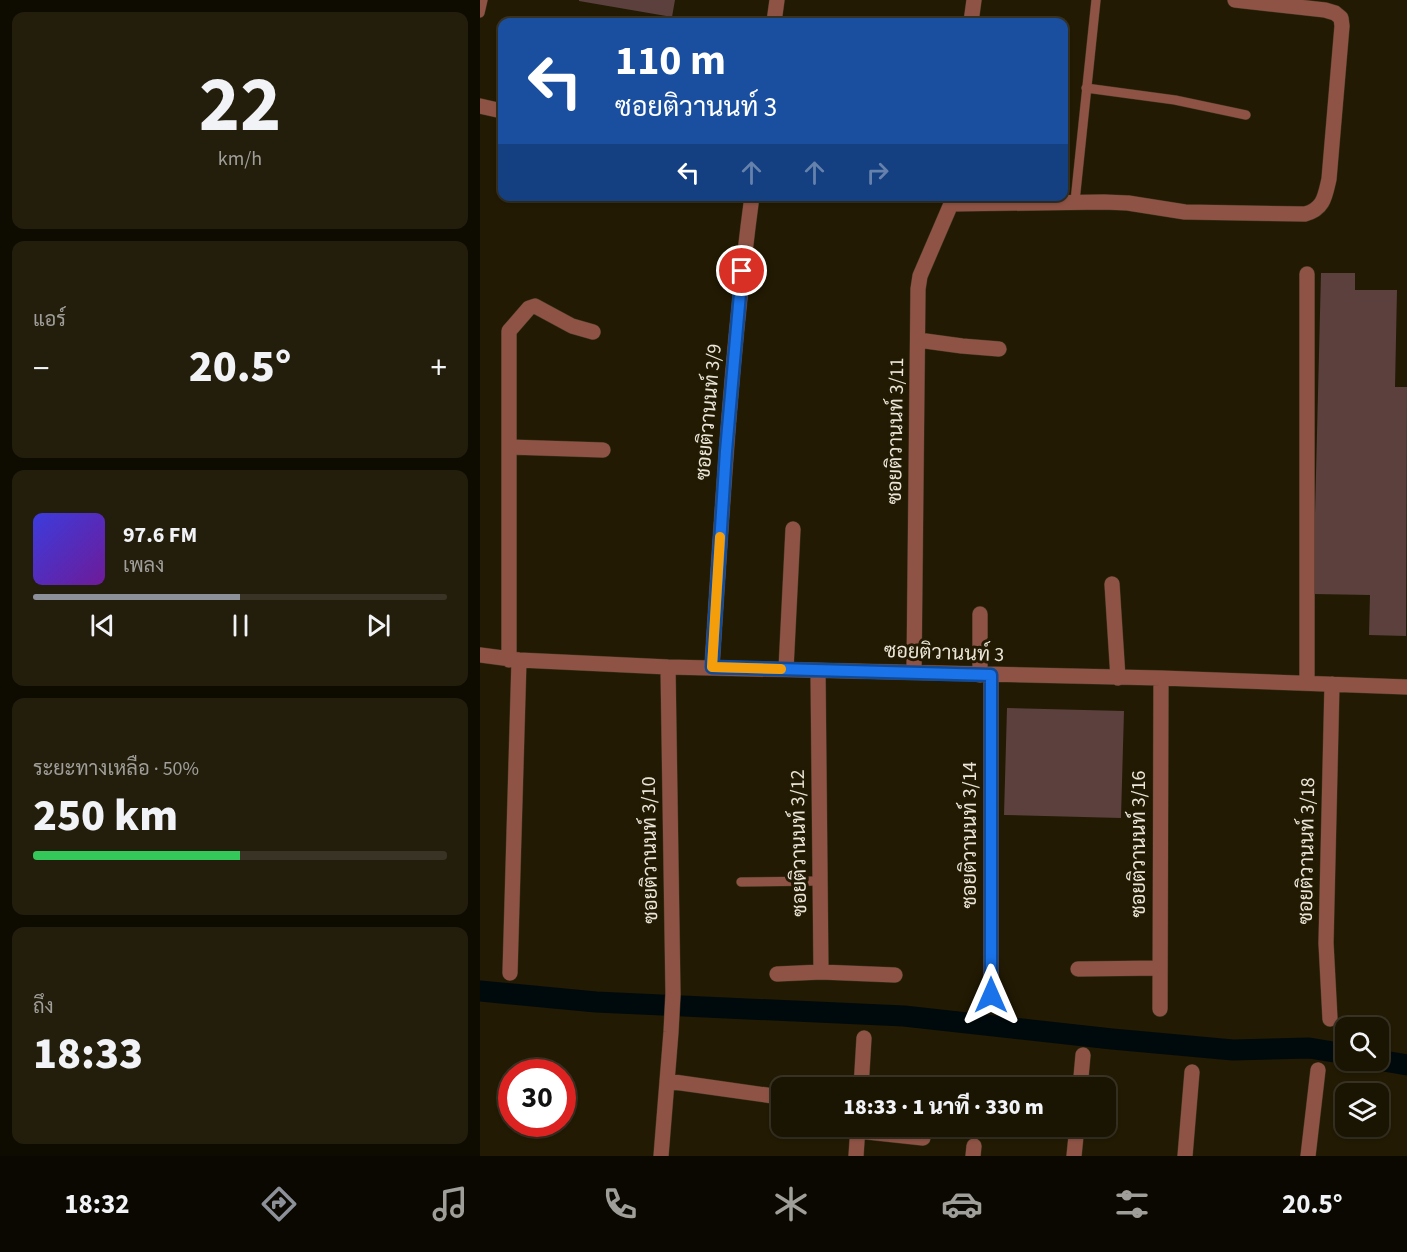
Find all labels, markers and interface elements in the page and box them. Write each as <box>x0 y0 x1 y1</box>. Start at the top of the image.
text: 110 m <box>615 31 726 91</box>
icon: left <box>516 42 594 120</box>
text: 22 <box>199 50 281 161</box>
text: ซอยติวานนท์ 3 <box>615 88 777 127</box>
text: km/h <box>218 145 262 173</box>
icon: left <box>672 156 705 189</box>
icon: ahead <box>735 156 768 189</box>
icon: ahead <box>798 156 831 189</box>
icon: right <box>861 156 894 189</box>
pin <box>716 245 767 296</box>
icon: arrive <box>725 254 758 287</box>
text: แอร์ <box>33 306 66 334</box>
text: 20.5° <box>189 335 291 399</box>
street label: ซอยติวานนท์ 3/9 <box>688 342 729 482</box>
text: − <box>33 345 49 392</box>
text: + <box>431 345 447 392</box>
street label: ซอยติวานนท์ 3/11 <box>880 357 911 505</box>
text: 97.6 FM <box>123 519 197 551</box>
text: เพลง <box>123 552 164 580</box>
icon: previous <box>86 609 119 642</box>
icon: pause <box>224 609 257 642</box>
icon: next <box>362 609 395 642</box>
street label: ซอยติวานนท์ 3 <box>883 636 1005 669</box>
text: ระยะทางเหลือ · 50% <box>33 755 199 783</box>
street label: ซอยติวานนท์ 3/14 <box>955 761 984 909</box>
street label: ซอยติวานนท์ 3/12 <box>783 769 814 917</box>
street label: ซอยติวานนท์ 3/16 <box>1124 770 1153 918</box>
street label: ซอยติวานนท์ 3/10 <box>634 776 665 924</box>
street label: ซอยติวานนท์ 3/18 <box>1291 777 1322 925</box>
text: 250 km <box>33 784 178 848</box>
position arrow <box>959 963 1023 1027</box>
text: ถึง <box>33 993 54 1021</box>
map controls <box>1335 1017 1389 1137</box>
button: search <box>1335 1017 1389 1071</box>
text: 18:33 <box>33 1022 143 1086</box>
speed limit sign: 30 <box>498 1059 576 1137</box>
button: layers <box>1335 1083 1389 1137</box>
text: 18:33 · 1 นาที · 330 m <box>843 1091 1044 1123</box>
icon: directions <box>258 1183 300 1225</box>
icon: music <box>429 1183 471 1225</box>
icon: phone <box>599 1183 641 1225</box>
icon: climate <box>770 1183 812 1225</box>
icon: car <box>941 1183 983 1225</box>
icon: filters <box>1111 1183 1153 1225</box>
text: 18:32 <box>64 1185 129 1224</box>
text: 20.5° <box>1282 1185 1343 1224</box>

